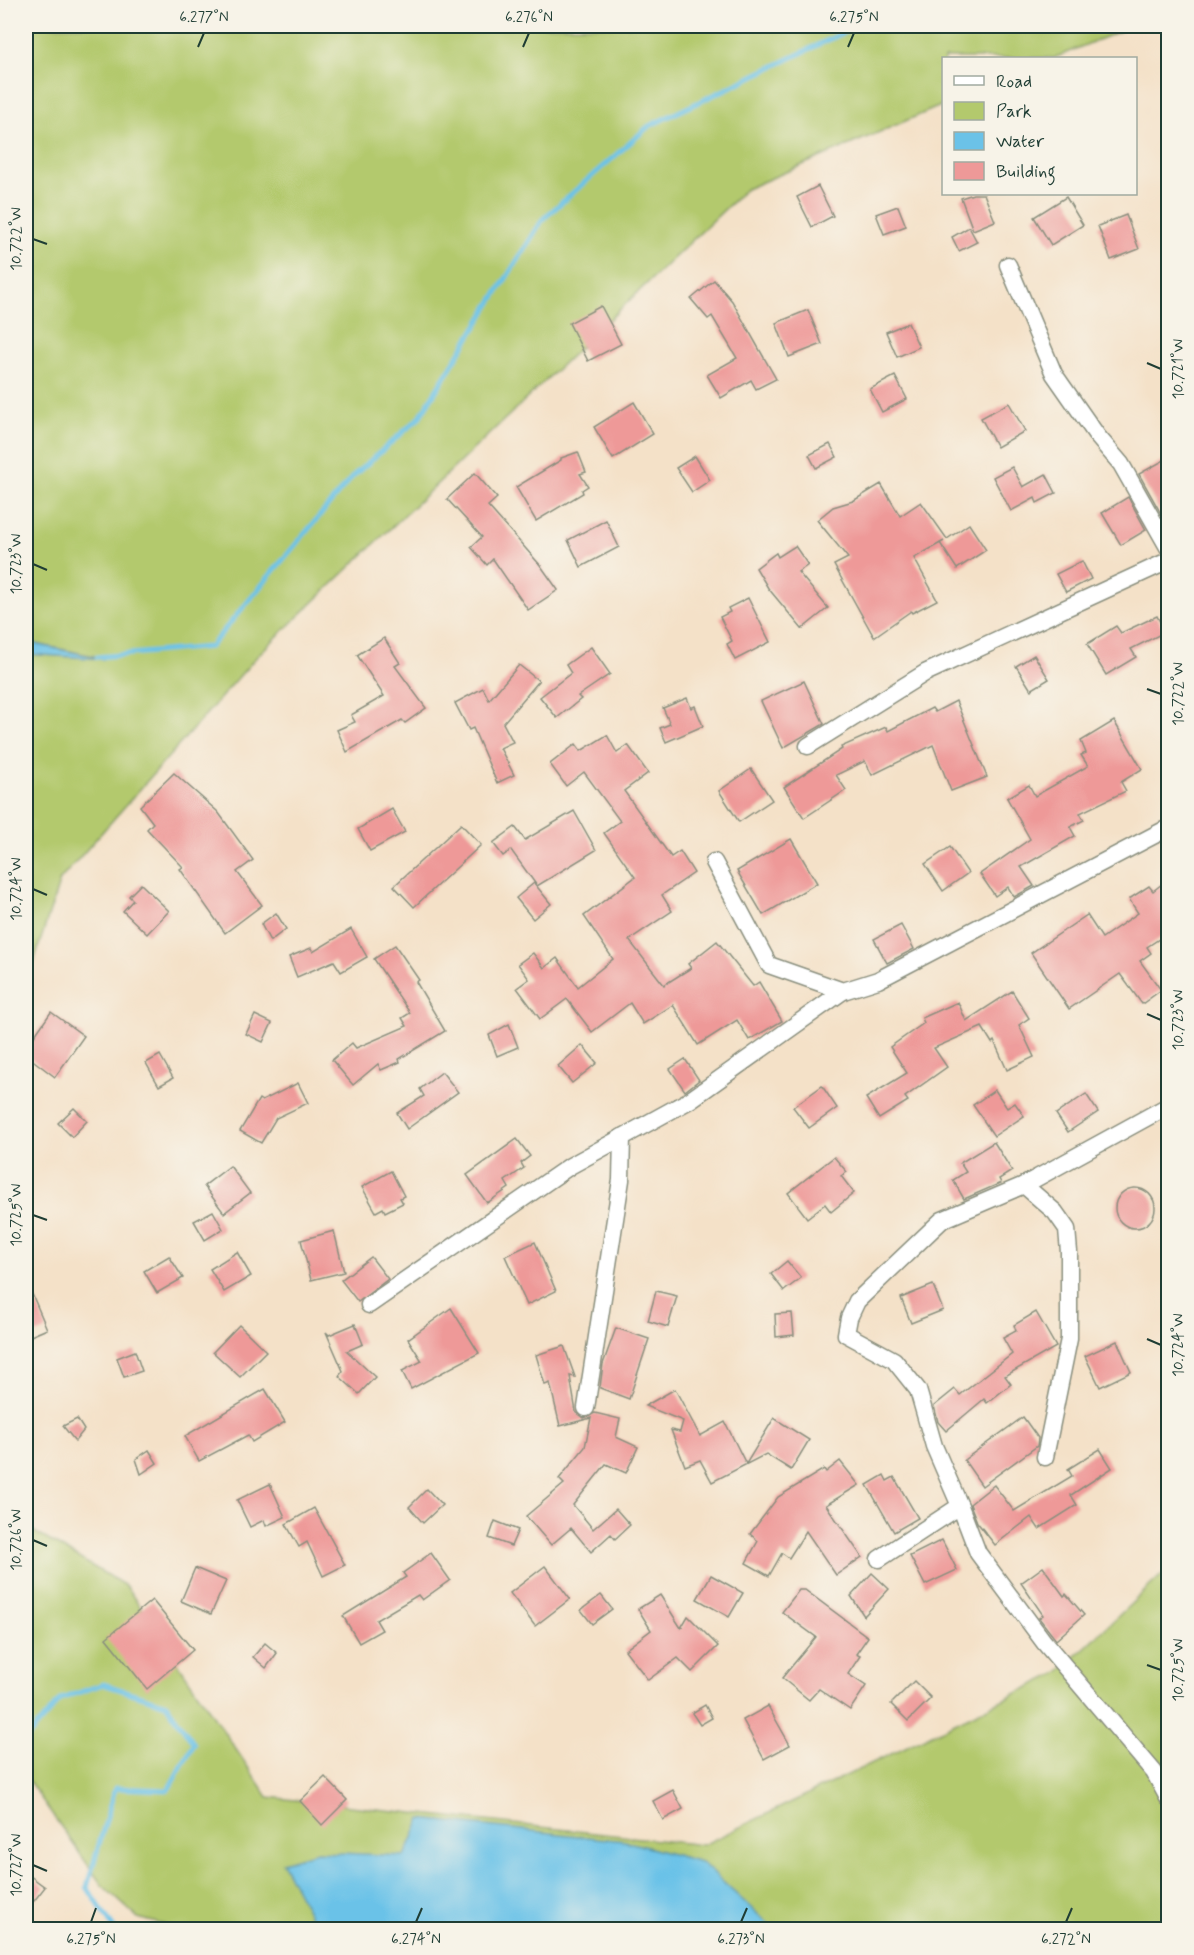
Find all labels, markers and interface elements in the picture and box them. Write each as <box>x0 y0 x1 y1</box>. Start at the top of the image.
text: 6.277°N <box>179 8 229 28</box>
text: 6.276°N <box>505 8 553 28</box>
text: 6.275°N <box>829 8 879 28</box>
legend <box>942 57 1137 195</box>
text: Road <box>996 70 1032 94</box>
text: Park <box>996 100 1032 124</box>
text: Water <box>996 130 1045 154</box>
text: Building <box>996 160 1056 186</box>
text: 10.722°W <box>7 207 27 271</box>
text: 10.721°W <box>1169 339 1189 399</box>
text: 10.723°W <box>7 534 27 594</box>
text: 10.722°W <box>1169 662 1189 726</box>
text: 10.724°W <box>7 857 27 921</box>
text: 10.723°W <box>1169 990 1189 1050</box>
text: 10.725°W <box>7 1184 27 1246</box>
text: 10.724°W <box>1169 1313 1189 1377</box>
text: 10.726°W <box>7 1509 27 1571</box>
text: 10.725°W <box>1169 1639 1189 1701</box>
text: 10.727°W <box>7 1834 27 1896</box>
text: 6.275°N <box>66 1930 116 1950</box>
text: 6.274°N <box>391 1930 441 1950</box>
text: 6.273°N <box>717 1930 765 1950</box>
text: 6.272°N <box>1041 1930 1091 1950</box>

